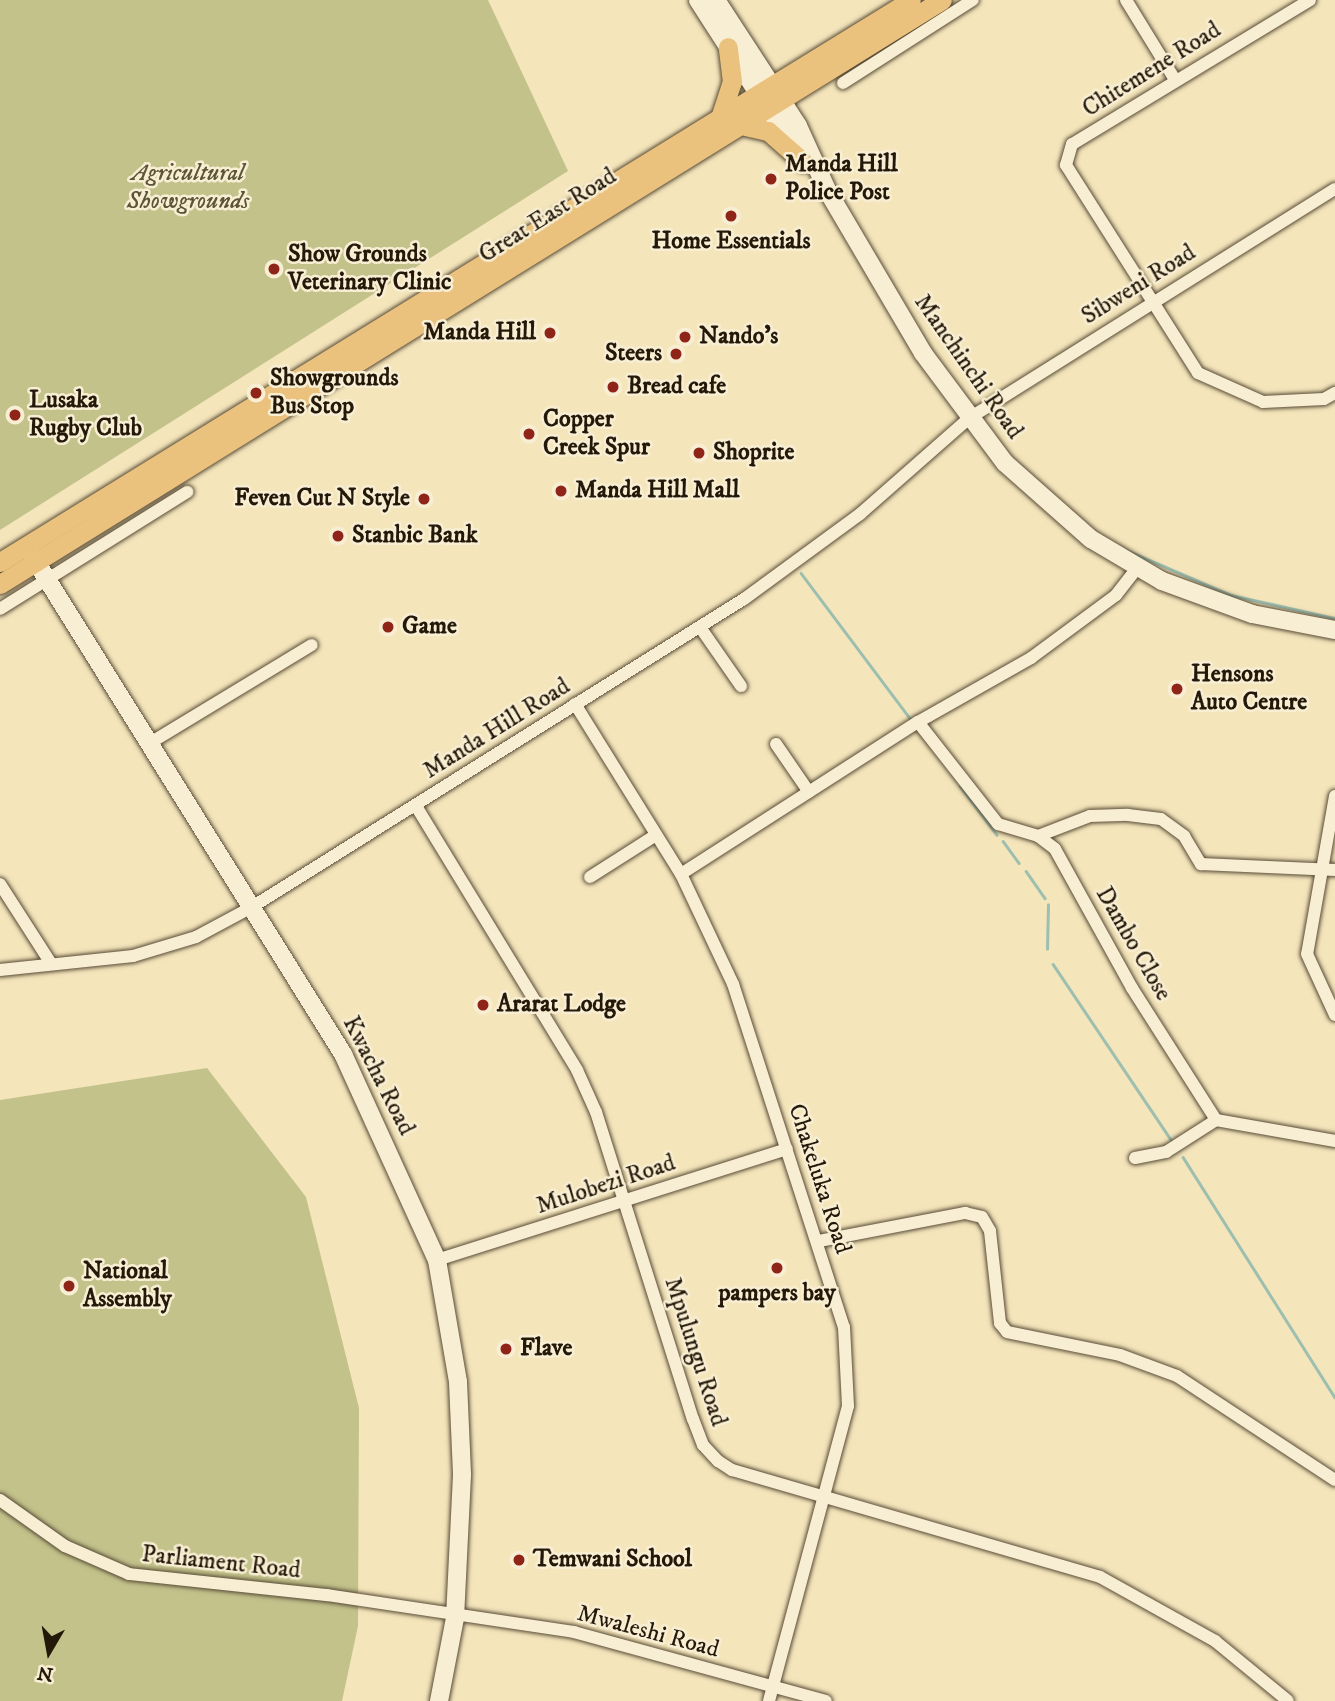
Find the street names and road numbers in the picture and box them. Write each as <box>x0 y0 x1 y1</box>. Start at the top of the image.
street label: Chitemene Road <box>1078 16 1226 124</box>
street label: Great East Road <box>474 162 622 270</box>
street label: Sibweni Road <box>1077 239 1201 331</box>
street label: Manchinchi Road <box>907 289 1029 445</box>
street label: Manda Hill Road <box>418 672 576 786</box>
street label: Dambo Close <box>1089 882 1177 1006</box>
street label: Kwacha Road <box>336 1012 420 1140</box>
street label: Chakeluka Road <box>781 1100 857 1258</box>
street label: Mulobezi Road <box>533 1149 679 1221</box>
street label: Mpulungu Road <box>657 1274 733 1430</box>
street label: Parliament Road <box>140 1540 302 1586</box>
street label: Mwaleshi Road <box>574 1599 722 1665</box>

